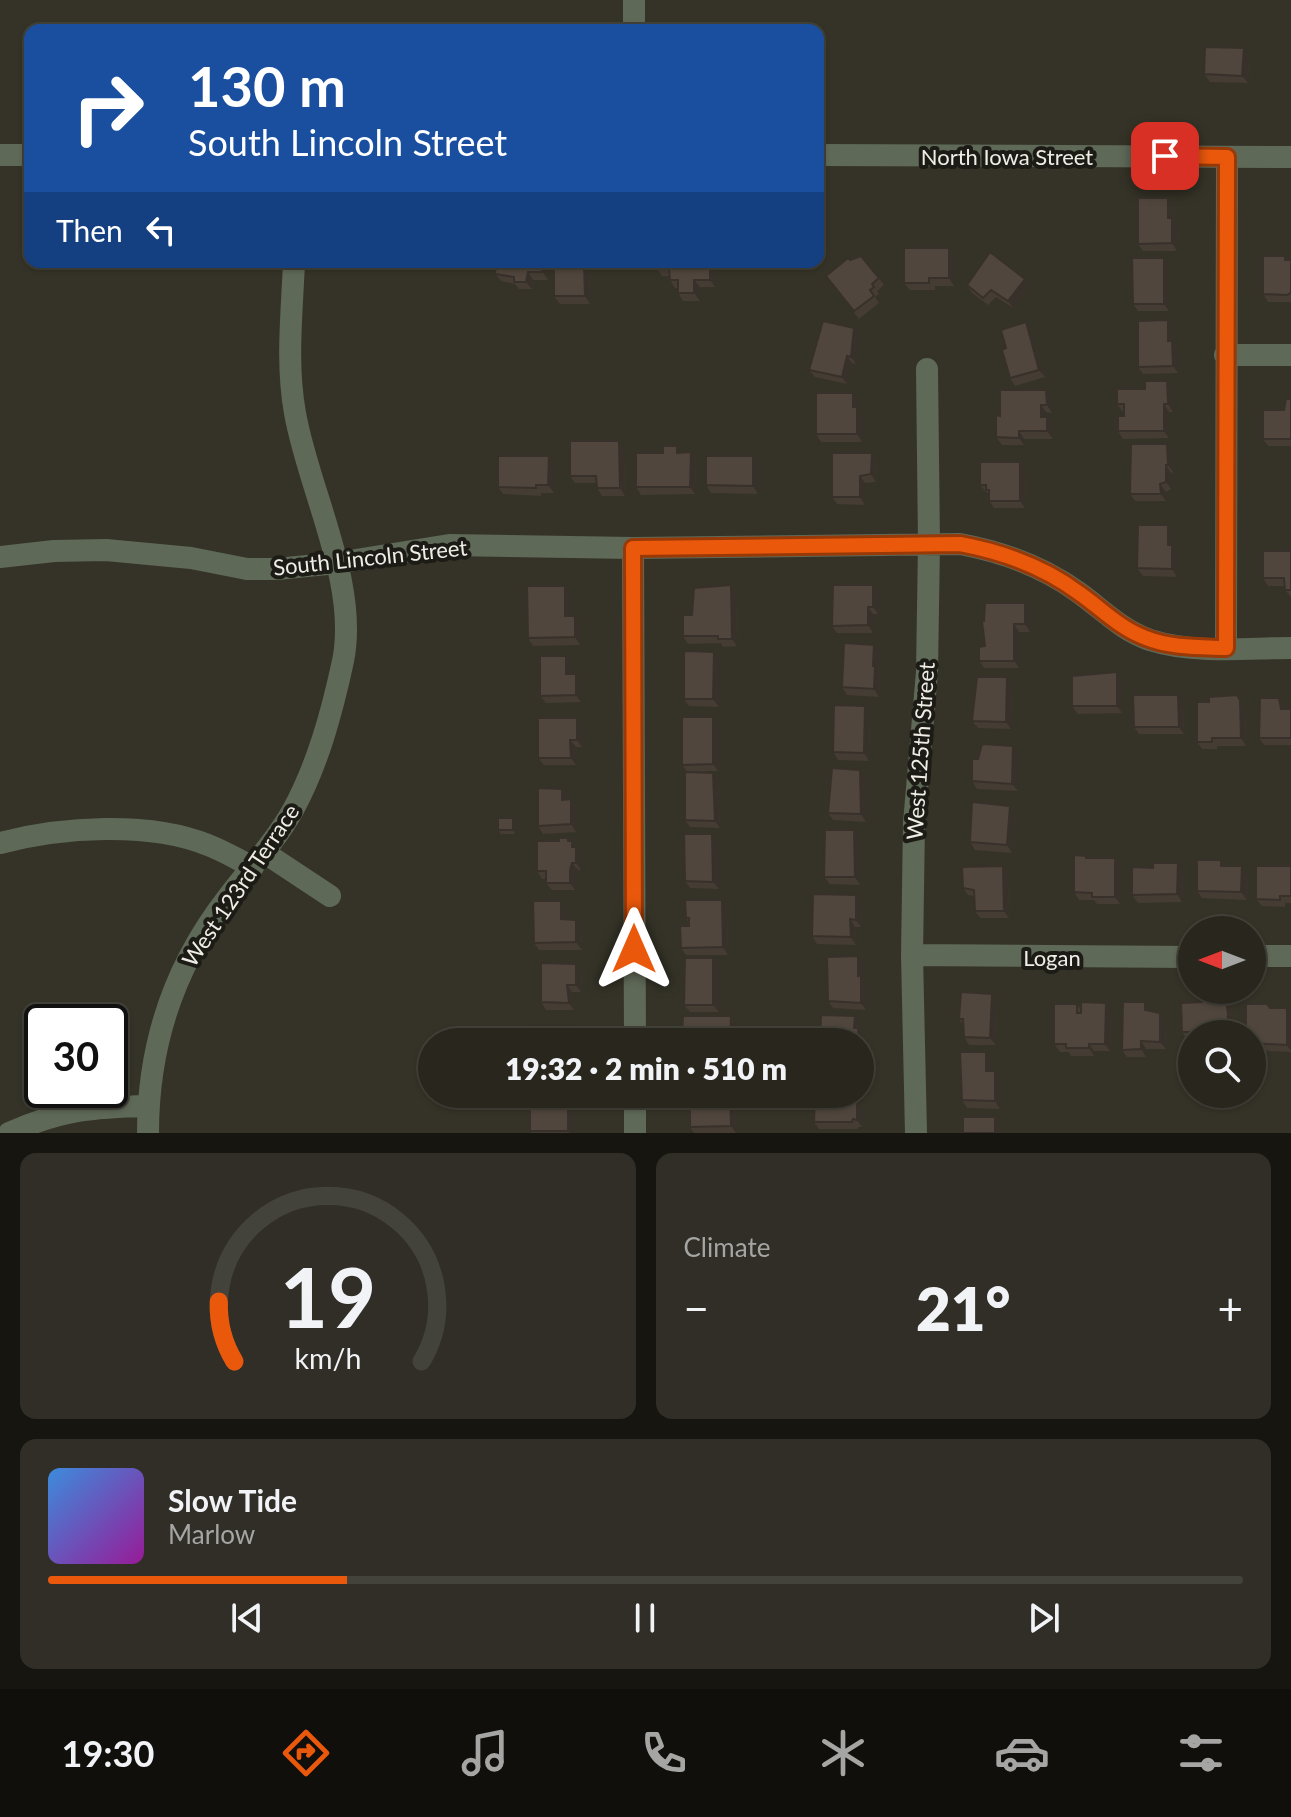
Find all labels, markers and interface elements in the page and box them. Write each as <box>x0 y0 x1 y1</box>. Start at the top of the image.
text: 130 m <box>188 52 346 119</box>
icon: right <box>56 56 160 160</box>
text: South Lincoln Street <box>188 120 507 164</box>
pin <box>1131 122 1199 190</box>
icon: arrive <box>1143 134 1187 178</box>
street label: North Iowa Street <box>921 143 1093 170</box>
icon: left <box>139 208 183 252</box>
text: Then <box>56 212 123 248</box>
street label: South Lincoln Street <box>272 533 469 581</box>
street label: West 125th Street <box>900 661 940 841</box>
street label: West 123rd Terrace <box>176 799 304 971</box>
position arrow <box>592 907 676 991</box>
north arrow <box>1178 916 1266 1004</box>
map controls <box>1178 916 1266 1108</box>
street label: Logan <box>1023 944 1081 971</box>
speed limit sign: 30 <box>24 1004 128 1108</box>
button: search <box>1178 1020 1266 1108</box>
text: 19:32 · 2 min · 510 m <box>505 1050 787 1086</box>
text: Climate <box>684 1231 770 1263</box>
text: 19 <box>280 1246 376 1346</box>
text: 21° <box>916 1272 1011 1344</box>
text: − <box>684 1282 709 1334</box>
text: + <box>1217 1282 1243 1334</box>
text: km/h <box>294 1341 361 1375</box>
text: Slow Tide <box>168 1482 297 1518</box>
text: Marlow <box>168 1518 255 1550</box>
icon: previous <box>225 1596 269 1640</box>
icon: pause <box>623 1596 667 1640</box>
icon: next <box>1022 1596 1066 1640</box>
icon: directions <box>278 1725 334 1781</box>
icon: music <box>457 1725 513 1781</box>
icon: phone <box>636 1725 692 1781</box>
icon: climate <box>815 1725 871 1781</box>
icon: car <box>994 1725 1050 1781</box>
icon: filters <box>1173 1725 1229 1781</box>
text: 19:30 <box>62 1731 154 1775</box>

